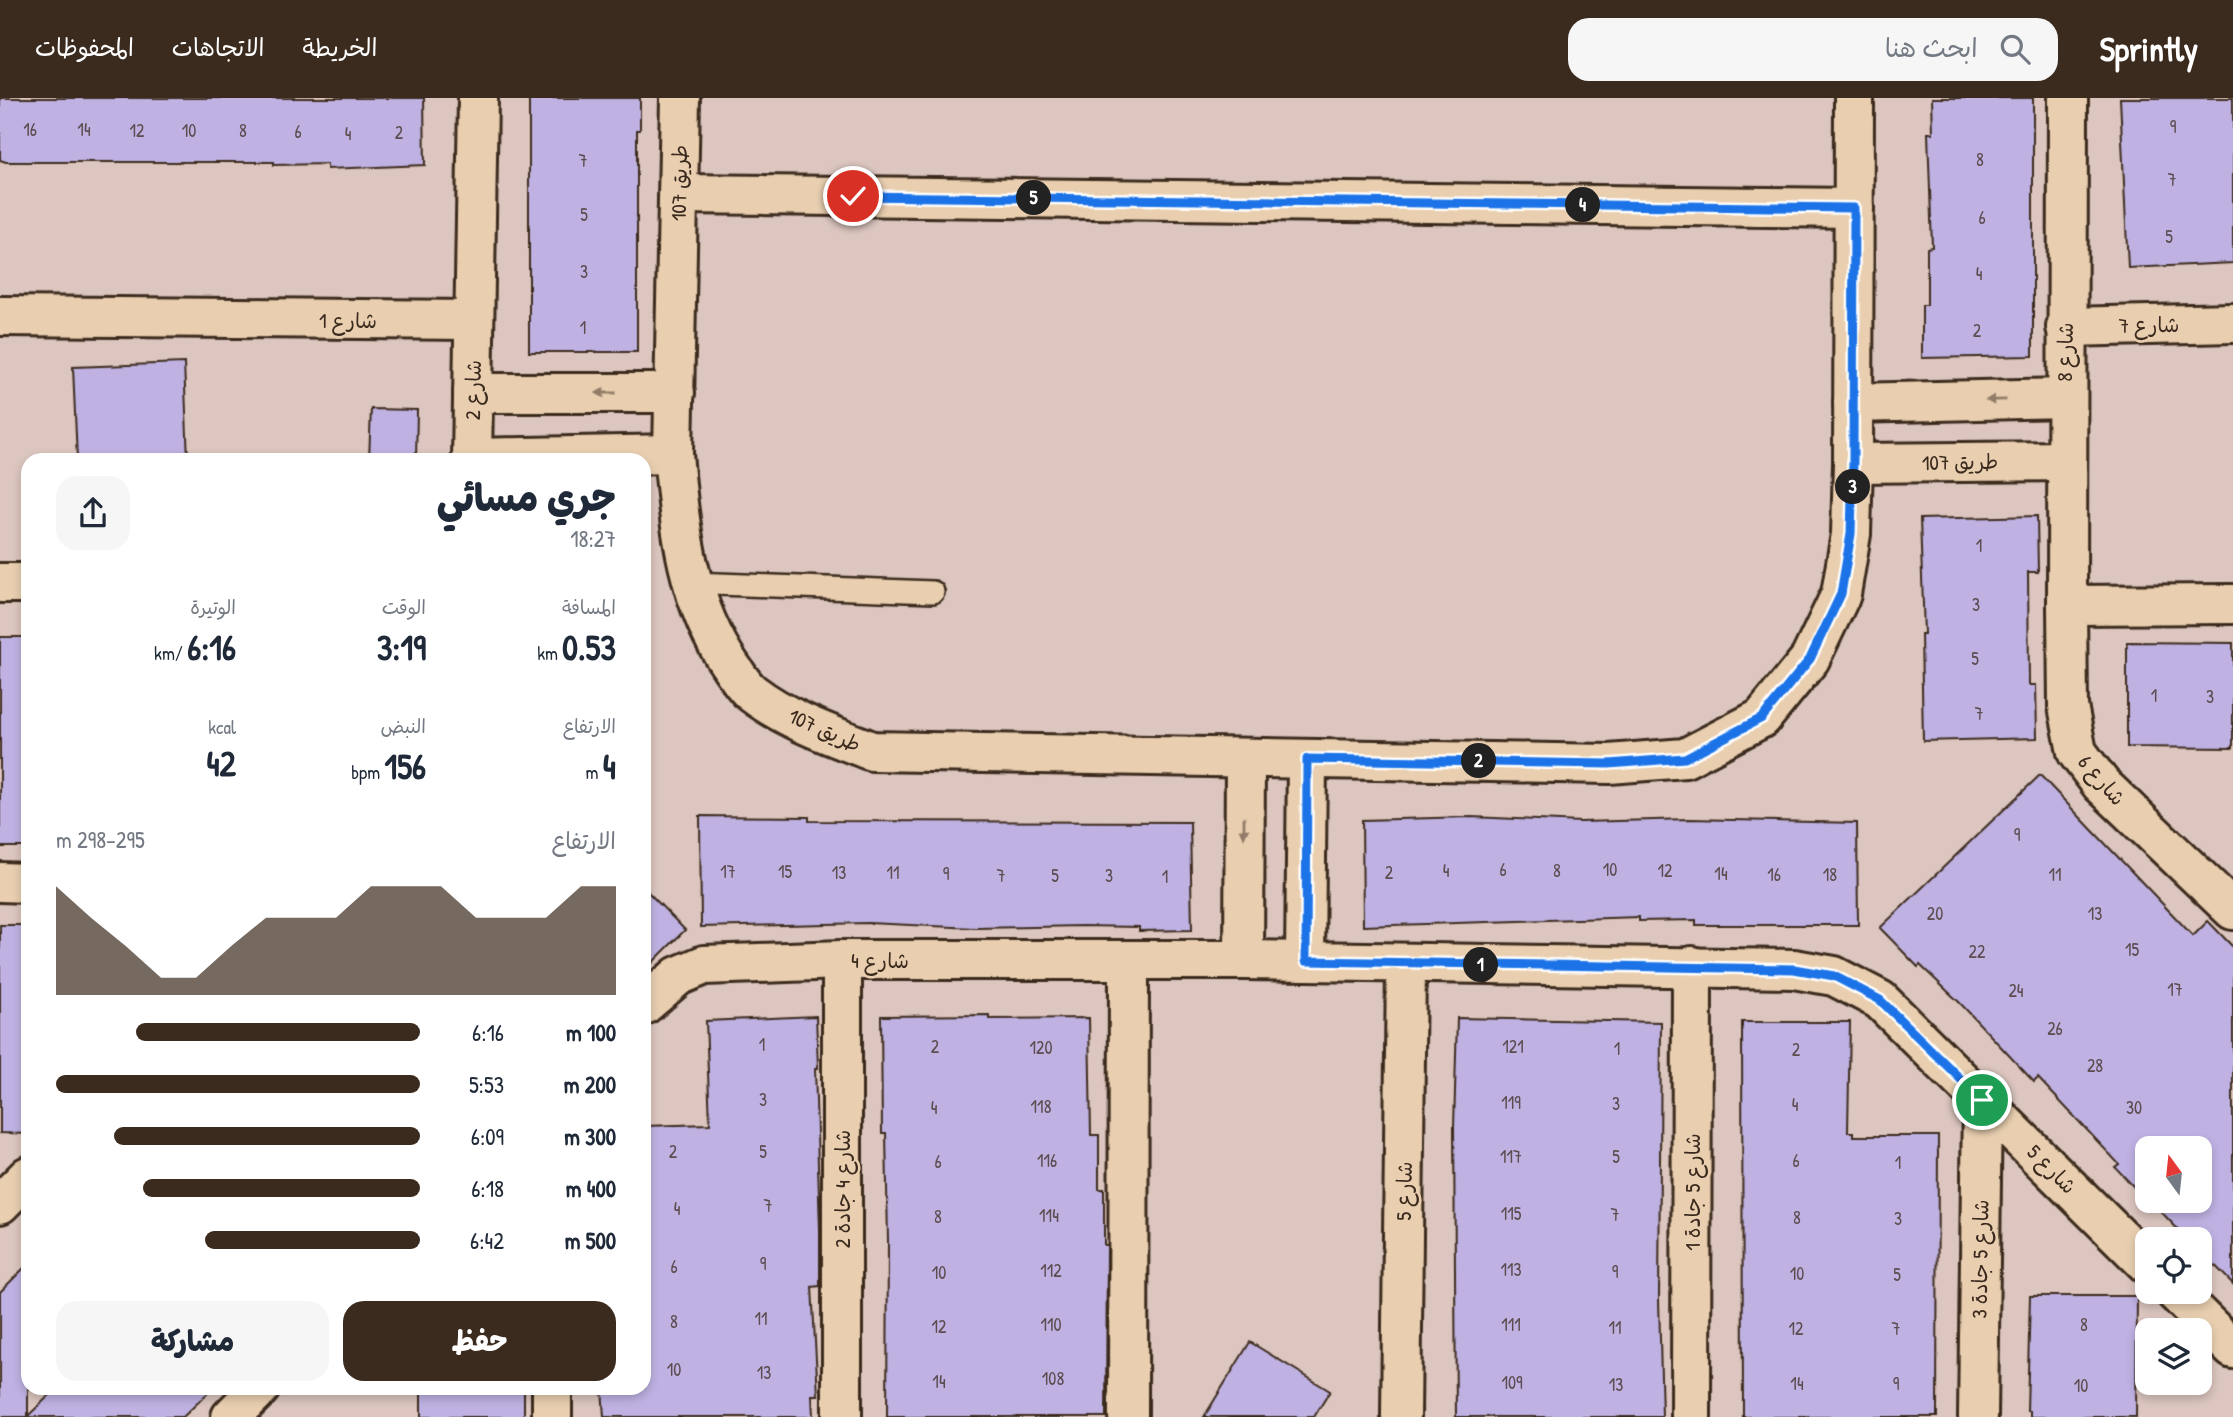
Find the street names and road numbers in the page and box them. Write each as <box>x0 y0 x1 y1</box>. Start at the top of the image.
street label: طريق 107 <box>664 145 694 221</box>
street label: شارع 1 <box>319 306 377 336</box>
street label: شارع 7 <box>2118 310 2180 341</box>
street label: شارع 8 <box>2050 322 2081 382</box>
street label: شارع 2 <box>458 360 489 420</box>
street label: طريق 107 <box>1922 447 1998 477</box>
street label: طريق 107 <box>784 701 866 759</box>
street label: شارع 6 <box>2071 748 2132 812</box>
street label: شارع 4 <box>851 946 909 976</box>
street label: شارع 4 جادة 2 <box>828 1130 858 1248</box>
street label: شارع 5 جادة 1 <box>1678 1133 1708 1251</box>
street label: شارع 5 <box>2020 1138 2083 1201</box>
street label: شارع 5 <box>1389 1161 1420 1221</box>
street label: شارع 5 جادة 3 <box>1964 1199 1997 1319</box>

